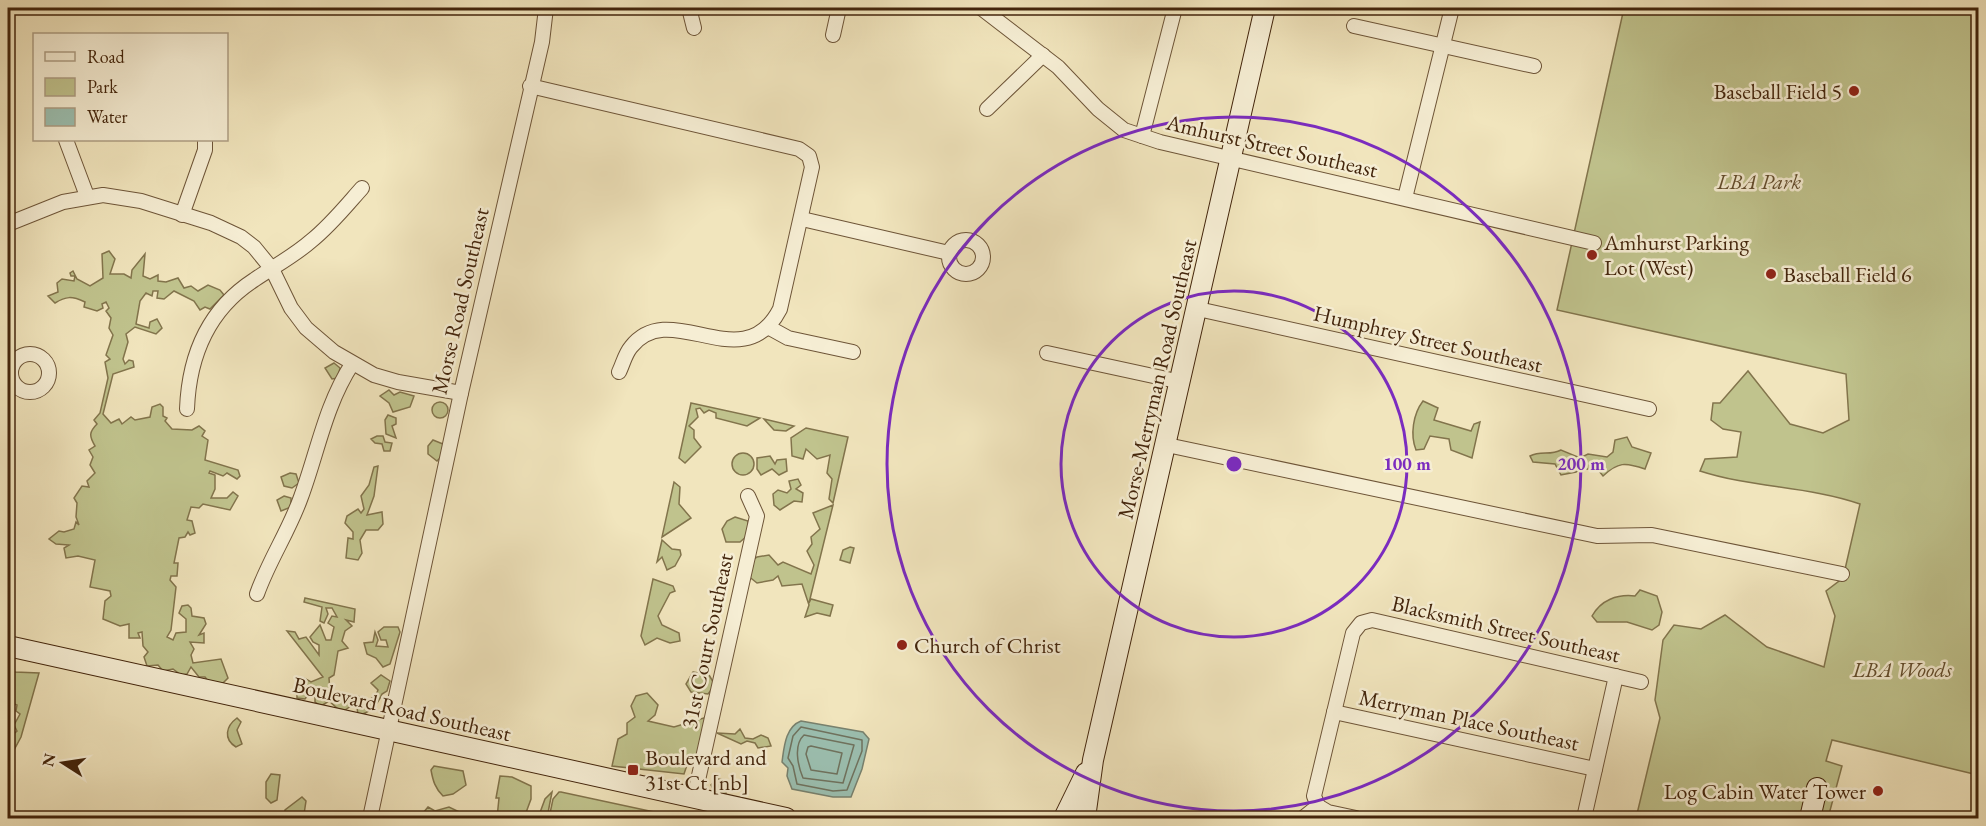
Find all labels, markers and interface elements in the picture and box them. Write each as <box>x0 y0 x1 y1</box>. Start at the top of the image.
legend <box>33 33 228 141</box>
text: Road <box>87 45 126 68</box>
text: Park <box>87 75 118 98</box>
place label: Baseball Field 5 <box>1713 77 1842 106</box>
marker: Baseball Field 5 <box>1847 84 1861 98</box>
text: Water <box>87 105 128 128</box>
street label: Amhurst Street Southeast <box>1162 107 1381 184</box>
park label: LBA Park <box>1716 167 1801 196</box>
street label: Morse Road Southeast <box>424 205 496 397</box>
place label: Amhurst Parking Lot (West) <box>1603 228 1750 282</box>
street label: Morse-Merryman Road Southeast <box>1111 236 1203 522</box>
marker: Amhurst Parking Lot (West) <box>1585 248 1599 262</box>
place label: Baseball Field 6 <box>1783 260 1912 289</box>
marker: Baseball Field 6 <box>1764 267 1778 281</box>
street label: Humphrey Street Southeast <box>1311 299 1545 379</box>
text: 100 m <box>1383 452 1431 475</box>
text: 200 m <box>1557 452 1605 475</box>
centre of rings <box>1224 454 1244 474</box>
street label: 31st Court Southeast <box>674 551 740 731</box>
street label: Blacksmith Street Southeast <box>1389 589 1623 669</box>
place label: Church of Christ <box>914 631 1061 660</box>
marker: Church of Christ <box>895 638 909 652</box>
park label: LBA Woods <box>1851 655 1953 684</box>
street label: Boulevard Road Southeast <box>290 670 514 748</box>
street label: Merryman Place Southeast <box>1356 683 1582 758</box>
north arrow <box>33 733 93 793</box>
place label: Boulevard and 31st Ct [nb] <box>645 743 768 797</box>
text: N <box>37 751 60 769</box>
marker: Boulevard and 31st Ct [nb] <box>626 763 640 777</box>
place label: Log Cabin Water Tower <box>1664 777 1867 806</box>
marker: Log Cabin Water Tower <box>1871 784 1885 798</box>

